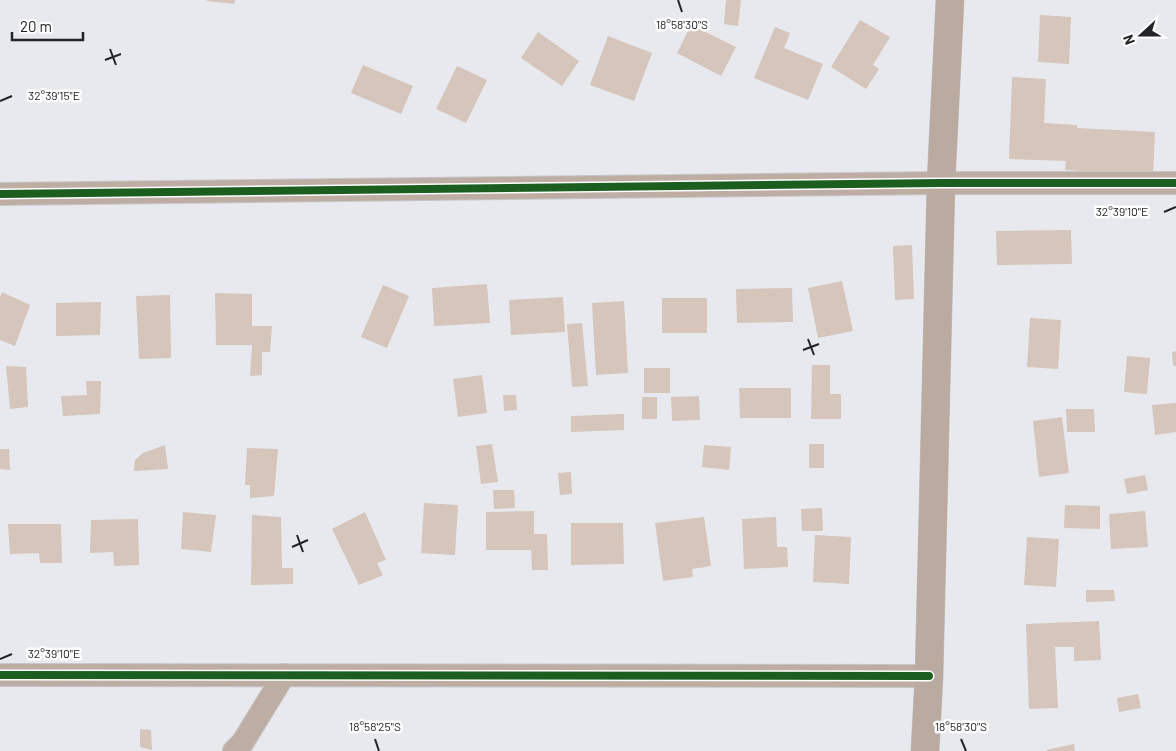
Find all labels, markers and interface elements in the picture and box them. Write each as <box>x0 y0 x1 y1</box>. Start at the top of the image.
scale bar <box>12 10 84 42</box>
north arrow <box>1116 10 1166 60</box>
text: 20 m <box>20 17 52 35</box>
text: 18°58'30"S <box>656 17 708 31</box>
text: N <box>1119 32 1138 47</box>
text: 32°39'15"E <box>28 88 80 102</box>
text: 32°39'10"E <box>1096 204 1148 218</box>
text: 32°39'10"E <box>28 646 80 660</box>
text: 18°58'25"S <box>349 719 401 733</box>
text: 18°58'30"S <box>935 719 987 733</box>

